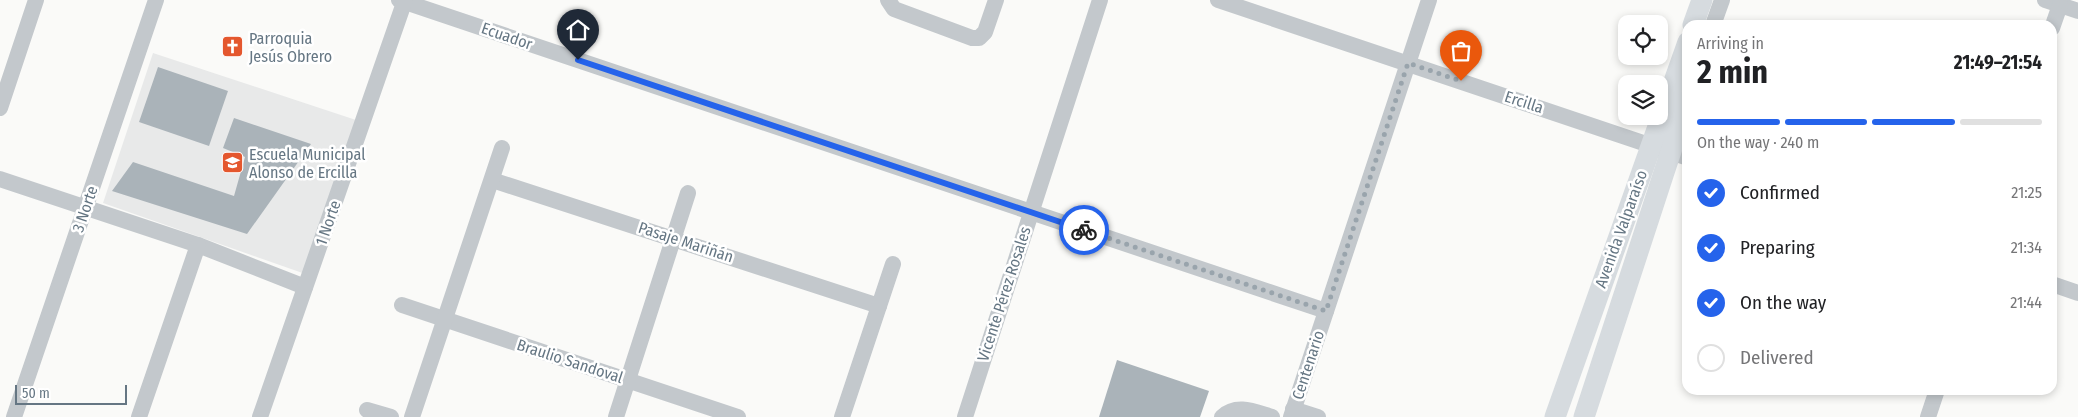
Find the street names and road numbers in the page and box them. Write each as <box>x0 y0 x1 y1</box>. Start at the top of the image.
street label: Ecuador <box>479 18 535 54</box>
street label: Ercilla <box>1502 87 1546 117</box>
street label: Avenida Valparaíso <box>1591 168 1651 290</box>
street label: 3 Norte <box>68 183 102 235</box>
street label: 1 Norte <box>311 198 345 248</box>
street label: Pasaje Mariñán <box>636 218 736 266</box>
street label: Vicente Pérez Rosales <box>973 224 1035 364</box>
street label: Centenario <box>1288 328 1328 402</box>
street label: Braulio Sandoval <box>515 335 625 387</box>

